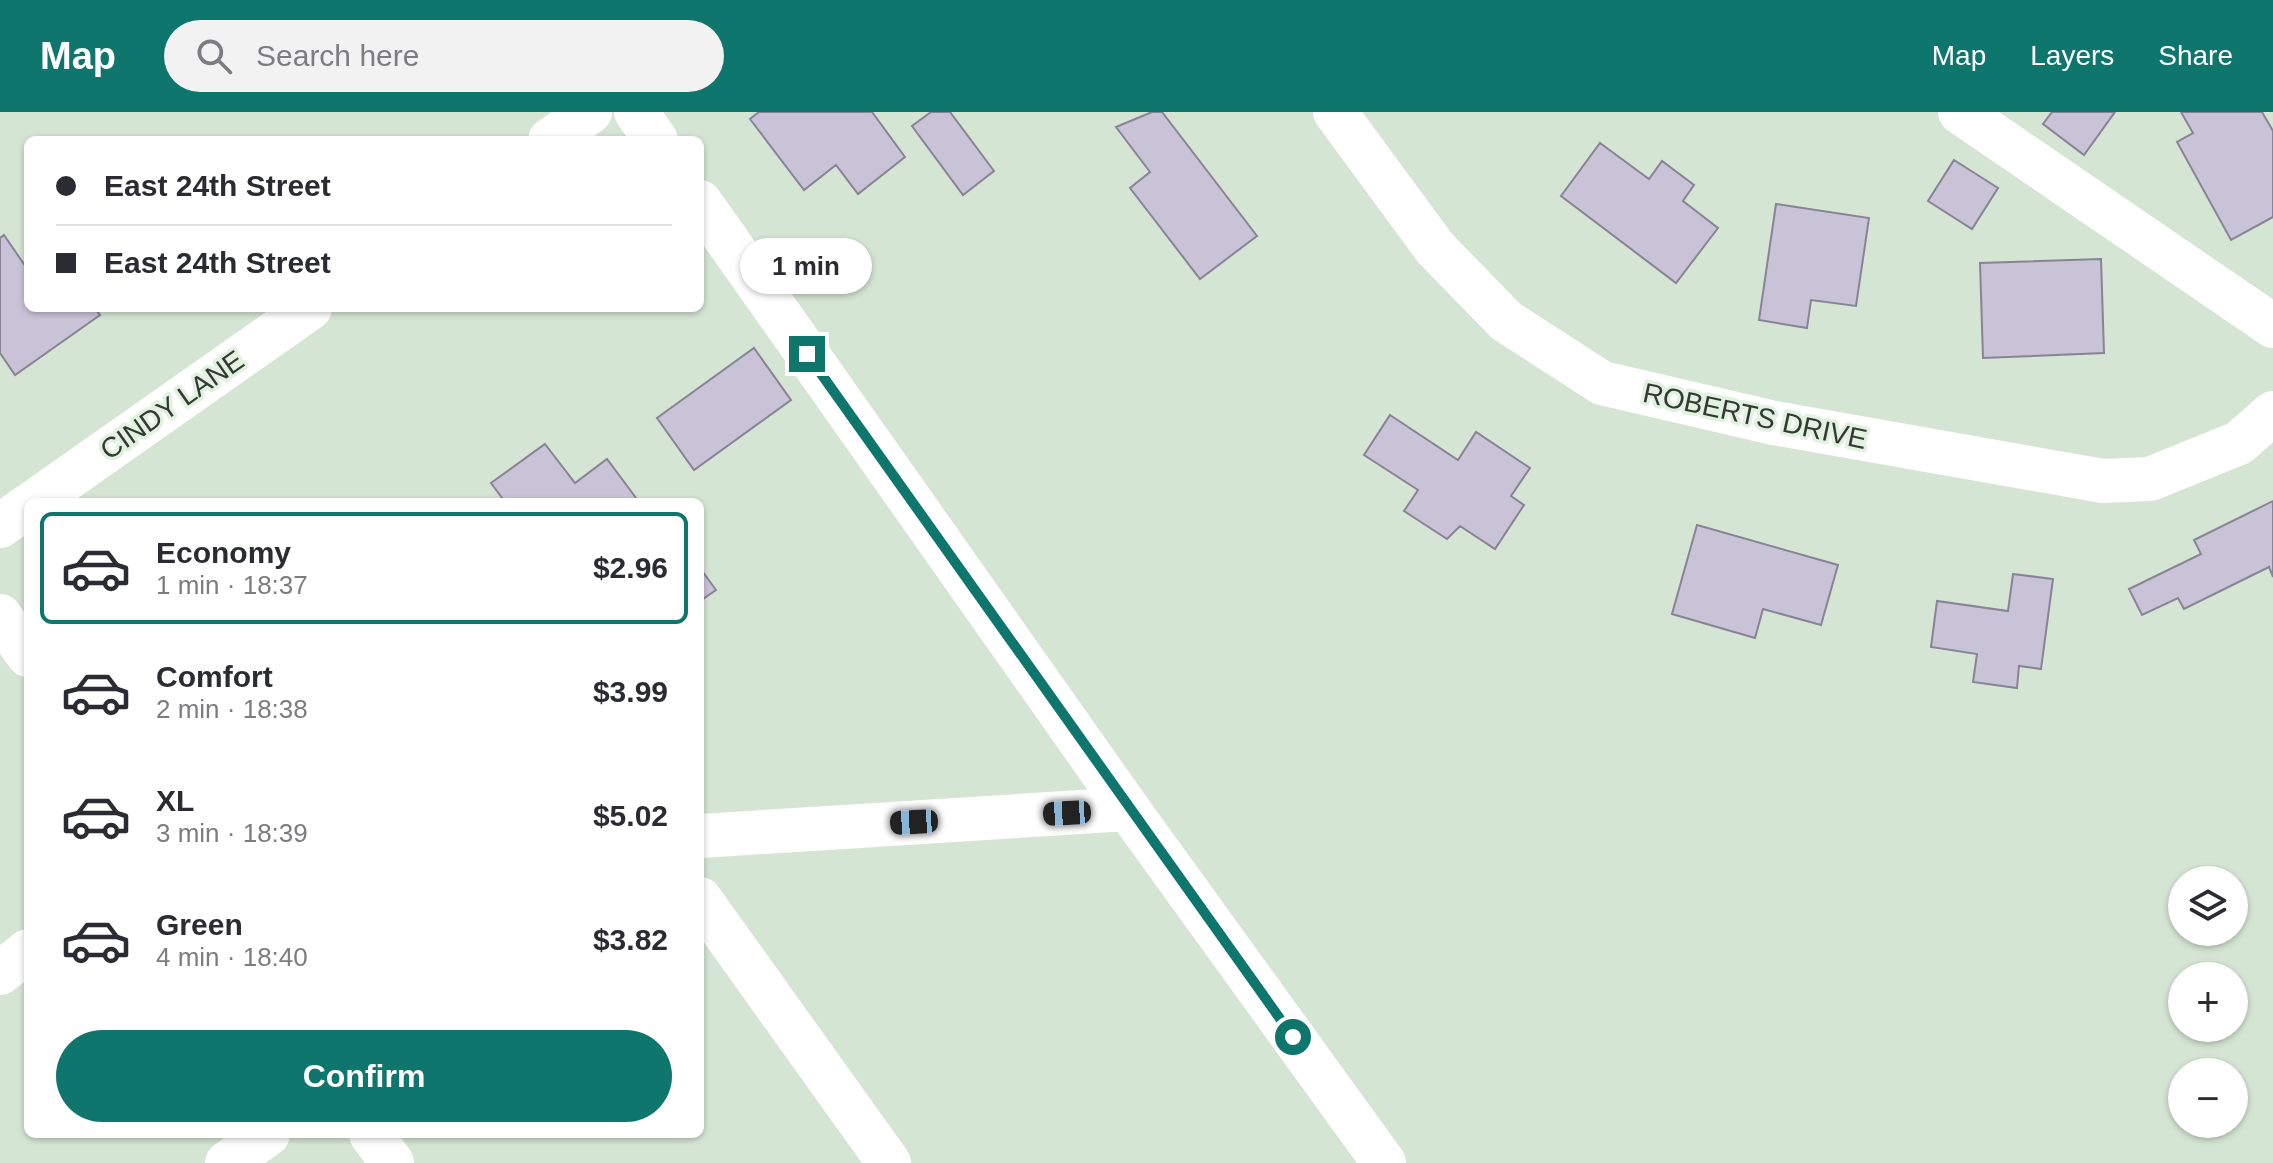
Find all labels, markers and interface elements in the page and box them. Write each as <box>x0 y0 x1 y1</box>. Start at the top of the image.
search box <box>164 20 724 92</box>
icon: search <box>192 34 236 78</box>
text: Map <box>40 35 116 77</box>
text: Search here <box>256 39 419 72</box>
text: Map <box>1932 40 1986 71</box>
text: Layers <box>2030 40 2114 71</box>
text: Share <box>2158 40 2233 71</box>
text: East 24th Street <box>104 169 331 202</box>
callout: 1 min <box>741 238 873 294</box>
text: East 24th Street <box>104 246 331 279</box>
text: 1 min <box>772 251 840 281</box>
route end <box>789 336 825 372</box>
street label: CINDY LANE <box>94 344 250 466</box>
street label: ROBERTS DRIVE <box>1640 377 1870 455</box>
icon: car <box>60 532 132 604</box>
text: Economy <box>156 536 291 569</box>
text: $2.96 <box>593 551 668 584</box>
text: 1 min · 18:37 <box>156 570 308 600</box>
icon: car <box>60 656 132 728</box>
text: Comfort <box>156 660 273 693</box>
text: $3.99 <box>593 675 668 708</box>
text: 2 min · 18:38 <box>156 694 308 724</box>
icon: car <box>60 780 132 852</box>
text: XL <box>156 784 194 817</box>
text: $5.02 <box>593 799 668 832</box>
car <box>1042 800 1092 826</box>
car <box>889 809 939 835</box>
text: 3 min · 18:39 <box>156 818 308 848</box>
map controls <box>2168 866 2248 1138</box>
button: layers <box>2168 866 2248 946</box>
icon: car <box>60 904 132 976</box>
text: Green <box>156 908 243 941</box>
text: $3.82 <box>593 923 668 956</box>
text: 4 min · 18:40 <box>156 942 308 972</box>
button: + <box>2168 962 2248 1042</box>
route start <box>1275 1019 1311 1055</box>
button: Confirm <box>56 1030 672 1122</box>
button: − <box>2168 1058 2248 1138</box>

